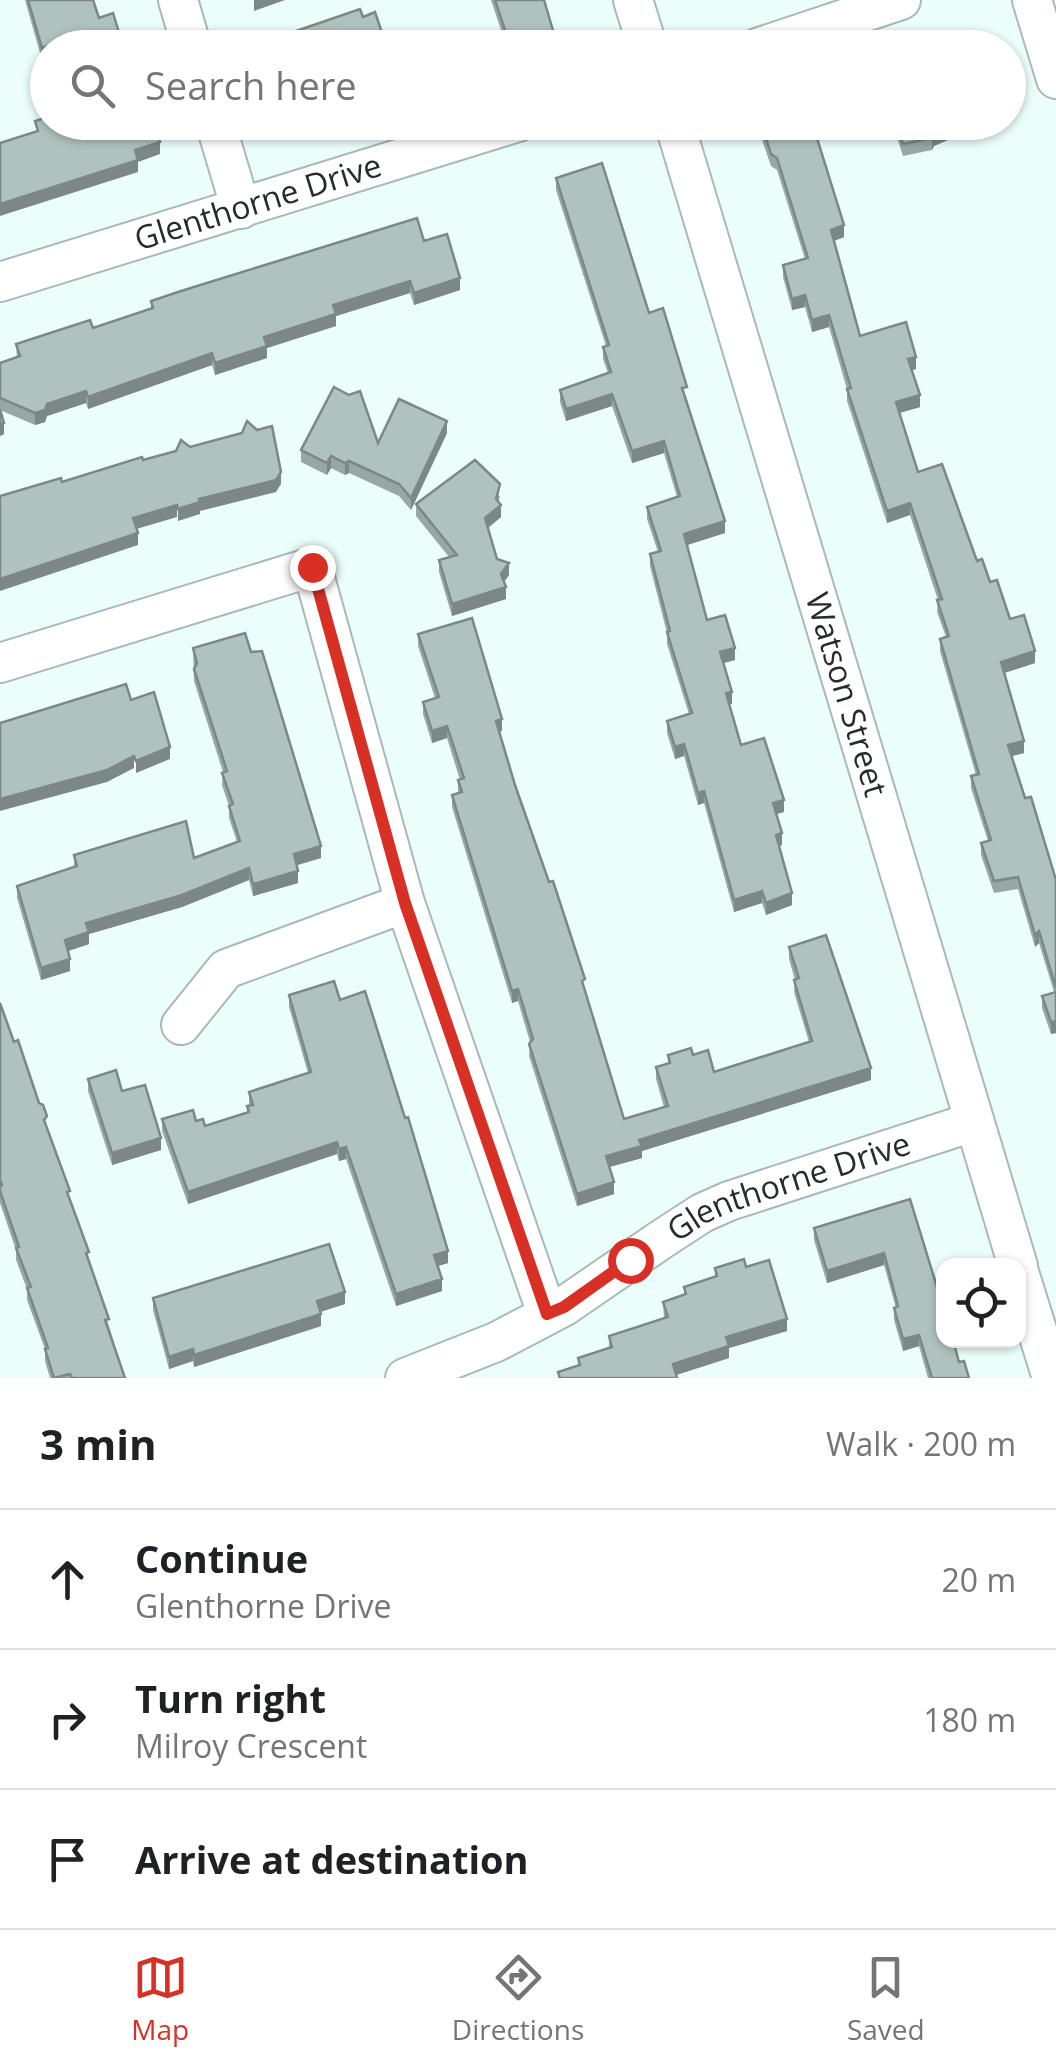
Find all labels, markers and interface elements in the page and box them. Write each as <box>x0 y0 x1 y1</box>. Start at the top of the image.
search box <box>30 30 1026 140</box>
icon: search <box>65 58 120 113</box>
text: Search here <box>145 59 357 111</box>
street label: Glenthorne Drive <box>129 142 386 259</box>
route end <box>290 545 336 591</box>
street label: Watson Street <box>797 587 899 801</box>
street label: Glenthorne Drive <box>658 1121 915 1250</box>
route start <box>608 1238 654 1284</box>
map controls <box>936 1258 1026 1348</box>
button: locate <box>936 1258 1026 1348</box>
text: 3 min <box>40 1415 157 1472</box>
text: Walk · 200 m <box>826 1422 1016 1465</box>
text: Continue <box>135 1532 308 1584</box>
icon: ahead <box>40 1552 95 1607</box>
text: 20 m <box>941 1558 1016 1601</box>
text: Glenthorne Drive <box>135 1584 392 1627</box>
text: Turn right <box>135 1672 326 1724</box>
icon: right <box>40 1692 95 1747</box>
text: 180 m <box>923 1698 1016 1741</box>
text: Milroy Crescent <box>135 1724 367 1767</box>
icon: arrive <box>40 1832 95 1887</box>
text: Arrive at destination <box>135 1833 529 1885</box>
tab: Map <box>131 1950 189 2048</box>
tab: Directions <box>452 1950 584 2048</box>
tab: Saved <box>847 1950 925 2048</box>

